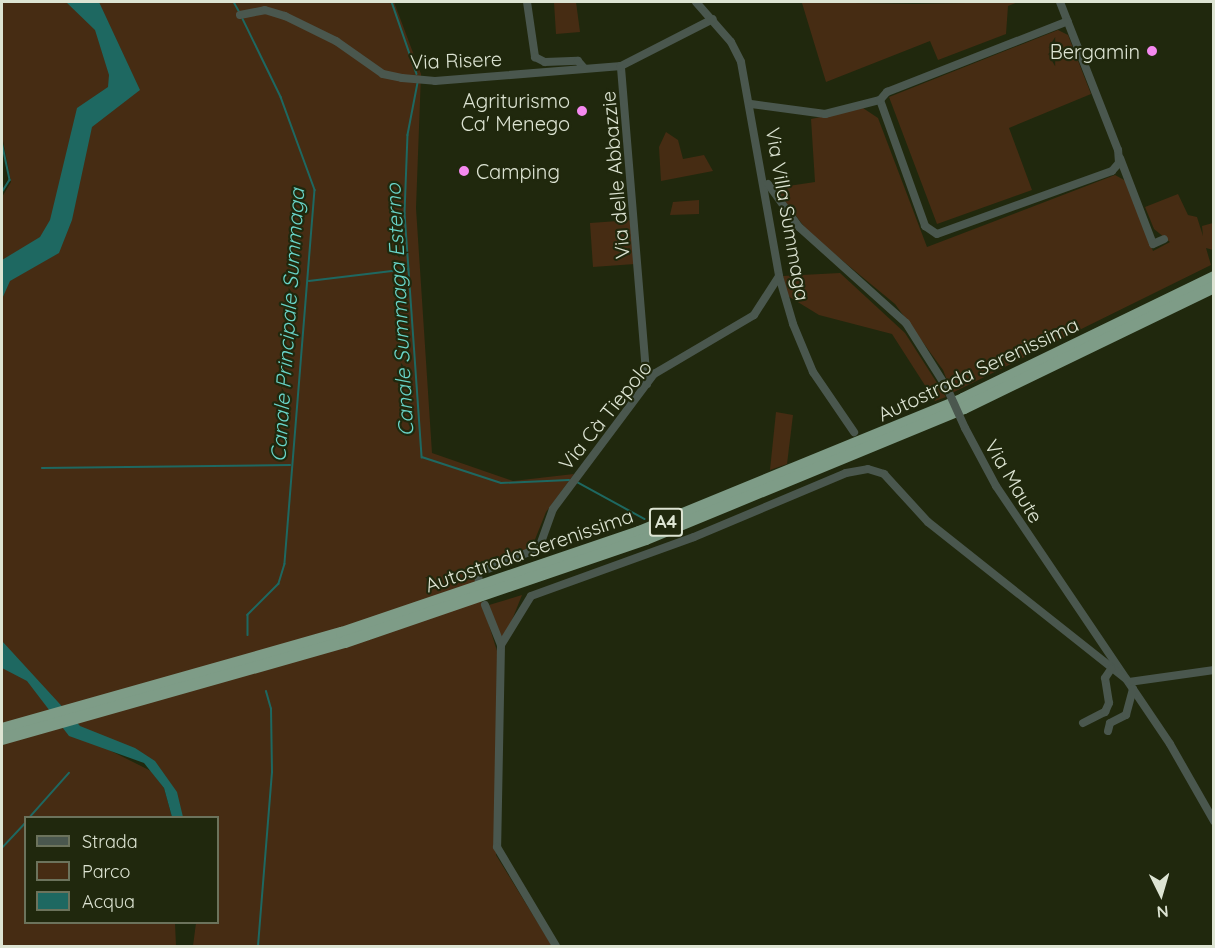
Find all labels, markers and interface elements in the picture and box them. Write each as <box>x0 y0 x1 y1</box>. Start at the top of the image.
place label: Bergamin <box>1050 39 1140 63</box>
marker: Bergamin <box>1145 44 1159 58</box>
street label: Via Risere <box>410 46 502 74</box>
place label: Agriturismo Ca' Menego <box>461 88 570 135</box>
street label: Via delle Abbazzie <box>596 90 634 260</box>
marker: Agriturismo Ca' Menego <box>575 104 589 118</box>
street label: Via Villa Summaga <box>761 126 815 302</box>
place label: Camping <box>476 159 560 183</box>
marker: Camping <box>457 164 471 178</box>
water label: Canale Summaga Esterno <box>380 183 418 437</box>
water label: Canale Principale Summaga <box>265 187 309 463</box>
street label: Autostrada Serenissima <box>874 312 1082 426</box>
street label: Via Cà Tiepolo <box>553 355 657 475</box>
street label: Via Maute <box>980 435 1048 527</box>
street label: Autostrada Serenissima <box>422 503 636 597</box>
road number: A4 <box>648 507 684 537</box>
legend <box>24 816 219 924</box>
text: Strada <box>82 830 138 853</box>
text: Parco <box>82 860 130 883</box>
north arrow <box>1131 864 1191 924</box>
text: Acqua <box>82 890 135 913</box>
text: N <box>1156 901 1169 922</box>

